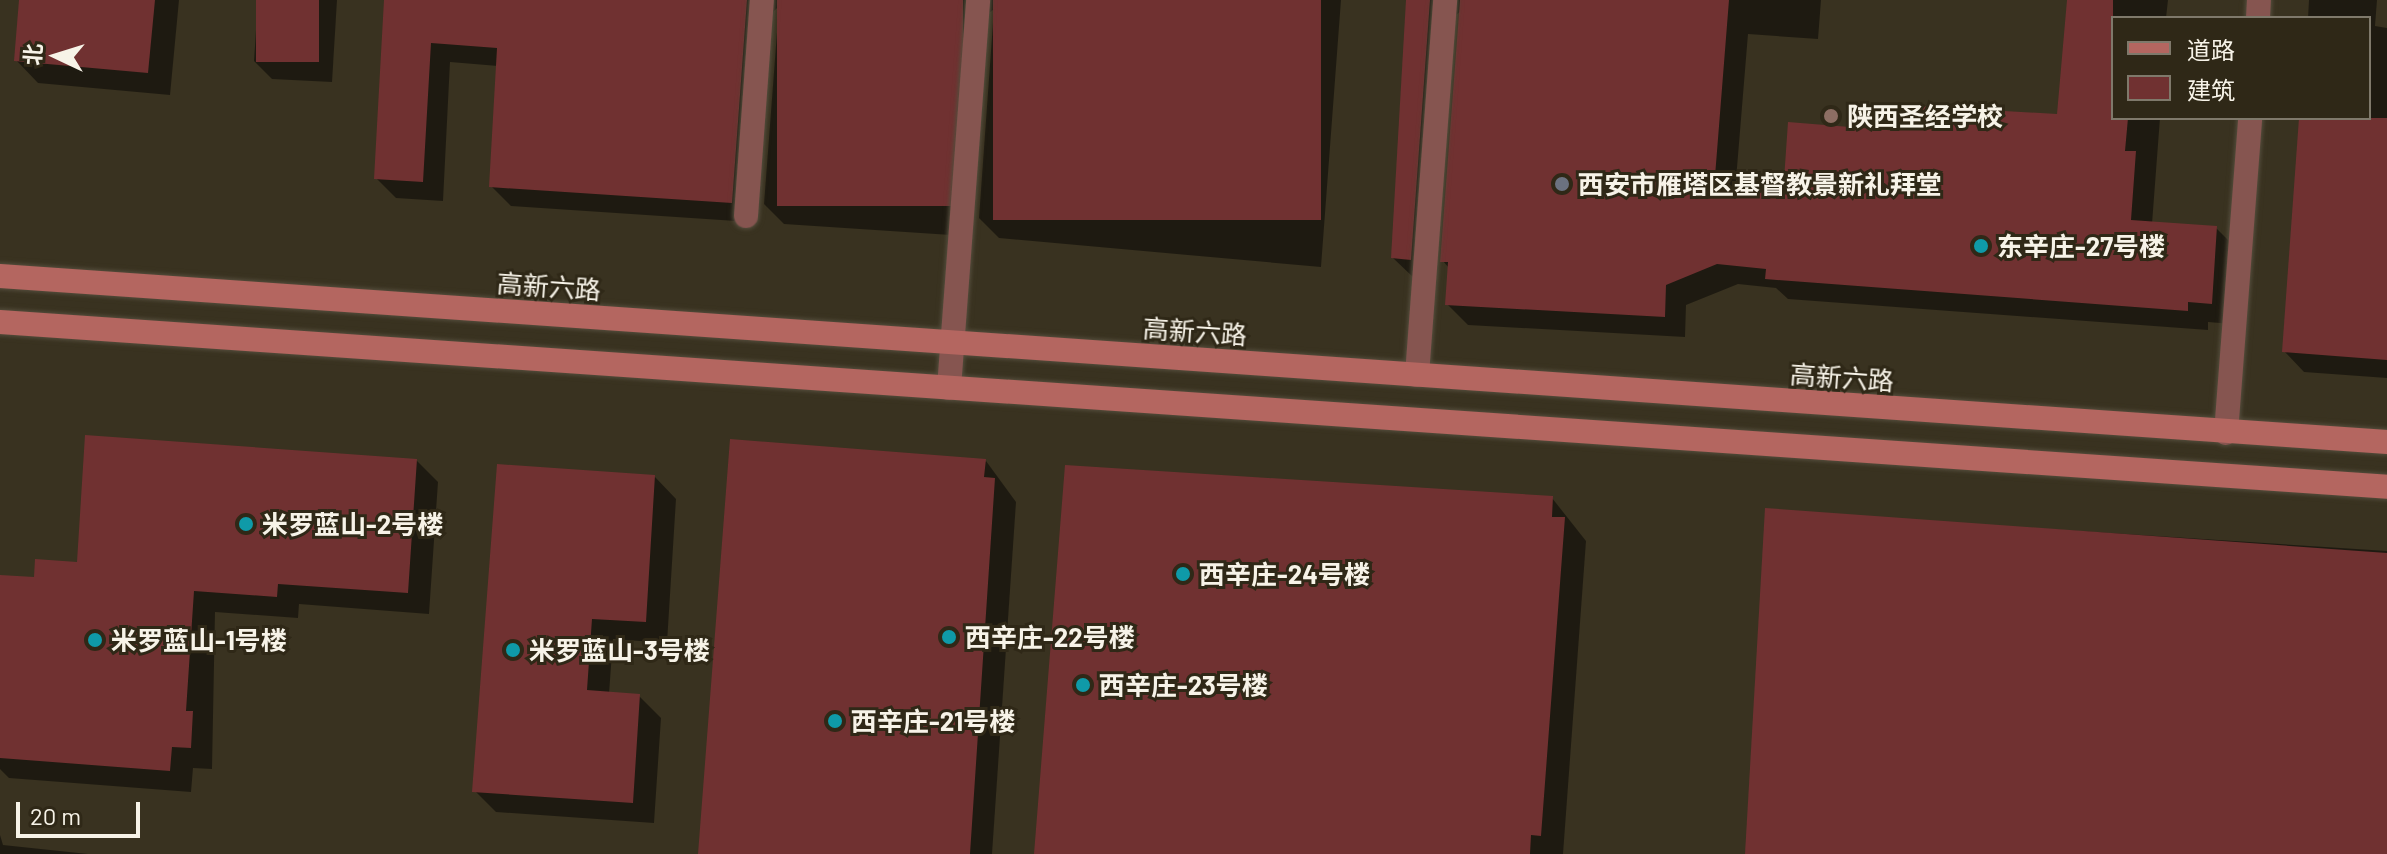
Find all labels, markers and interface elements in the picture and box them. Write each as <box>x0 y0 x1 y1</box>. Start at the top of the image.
north arrow <box>16 16 96 96</box>
legend <box>2111 16 2371 120</box>
text: 道路 <box>2187 35 2235 64</box>
text: 北 <box>18 42 46 66</box>
text: 建筑 <box>2187 75 2235 104</box>
place label: 陕西圣经学校 <box>1847 100 2003 132</box>
marker: 陕西圣经学校 <box>1822 107 1840 125</box>
place label: 西安市雁塔区基督教景新礼拜堂 <box>1578 168 1942 200</box>
marker: 西安市雁塔区基督教景新礼拜堂 <box>1553 175 1571 193</box>
place label: 东辛庄-27号楼 <box>1997 230 2165 262</box>
marker: 东辛庄-27号楼 <box>1972 237 1990 255</box>
street label: 高新六路 <box>496 267 602 305</box>
street label: 高新六路 <box>1142 312 1248 350</box>
street label: 高新六路 <box>1789 358 1895 396</box>
place label: 米罗蓝山-2号楼 <box>262 508 443 540</box>
marker: 米罗蓝山-2号楼 <box>237 515 255 533</box>
place label: 西辛庄-24号楼 <box>1199 558 1370 590</box>
marker: 西辛庄-24号楼 <box>1174 565 1192 583</box>
place label: 西辛庄-22号楼 <box>965 621 1135 653</box>
place label: 米罗蓝山-1号楼 <box>111 624 287 656</box>
marker: 西辛庄-22号楼 <box>940 628 958 646</box>
marker: 米罗蓝山-1号楼 <box>86 631 104 649</box>
place label: 米罗蓝山-3号楼 <box>529 634 710 666</box>
marker: 米罗蓝山-3号楼 <box>504 641 522 659</box>
place label: 西辛庄-23号楼 <box>1099 669 1268 701</box>
marker: 西辛庄-23号楼 <box>1074 676 1092 694</box>
place label: 西辛庄-21号楼 <box>851 705 1015 737</box>
marker: 西辛庄-21号楼 <box>826 712 844 730</box>
scale bar <box>20 786 144 836</box>
text: 20 m <box>30 801 81 830</box>

